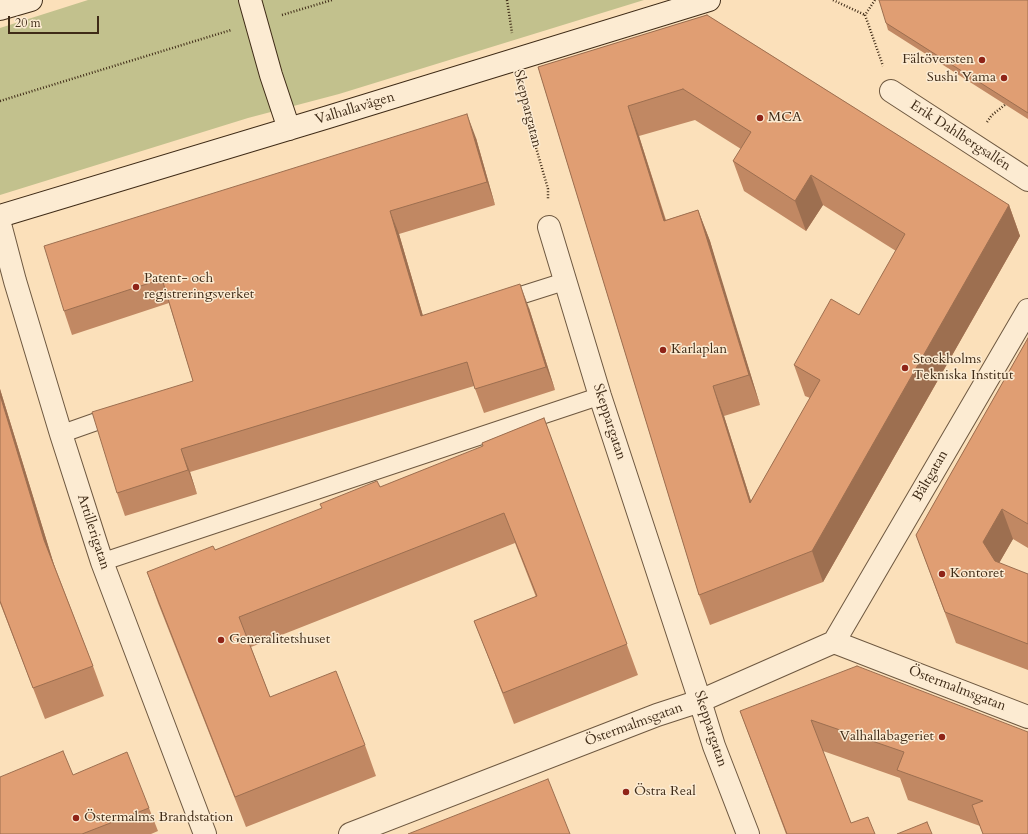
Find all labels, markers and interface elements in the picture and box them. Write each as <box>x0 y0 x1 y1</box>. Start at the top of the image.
scale bar <box>10 8 101 34</box>
text: 20 m <box>15 15 41 31</box>
place label: Fältöversten <box>902 52 974 68</box>
marker: Fältöversten <box>977 55 987 65</box>
street label: Skeppargatan <box>509 69 545 149</box>
place label: Sushi Yama <box>927 70 996 86</box>
marker: Sushi Yama <box>999 73 1009 83</box>
street label: Valhallavägen <box>313 89 397 129</box>
street label: Erik Dahlbergsallén <box>907 97 1013 175</box>
place label: MCA <box>768 110 802 126</box>
marker: MCA <box>755 113 765 123</box>
place label: Patent- och registreringsverket <box>144 271 254 304</box>
marker: Patent- och registreringsverket <box>131 282 141 292</box>
place label: Karlaplan <box>671 342 727 358</box>
marker: Karlaplan <box>658 345 668 355</box>
place label: Stockholms Tekniska Institut <box>913 352 1013 384</box>
marker: Stockholms Tekniska Institut <box>900 363 910 373</box>
street label: Skeppargatan <box>589 382 629 462</box>
street label: Bältgatan <box>910 448 952 504</box>
street label: Artillerigatan <box>73 492 113 572</box>
place label: Kontoret <box>950 566 1004 582</box>
marker: Kontoret <box>937 569 947 579</box>
place label: Generalitetshuset <box>229 632 330 648</box>
marker: Generalitetshuset <box>216 635 226 645</box>
street label: Östermalmsgatan <box>906 663 1008 715</box>
street label: Skeppargatan <box>690 689 730 769</box>
street label: Östermalmsgatan <box>583 699 685 751</box>
place label: Valhallabageriet <box>840 729 934 745</box>
marker: Valhallabageriet <box>937 732 947 742</box>
place label: Östra Real <box>634 784 696 800</box>
marker: Östra Real <box>621 787 631 797</box>
place label: Östermalms Brandstation <box>84 810 234 826</box>
marker: Östermalms Brandstation <box>71 813 81 823</box>

